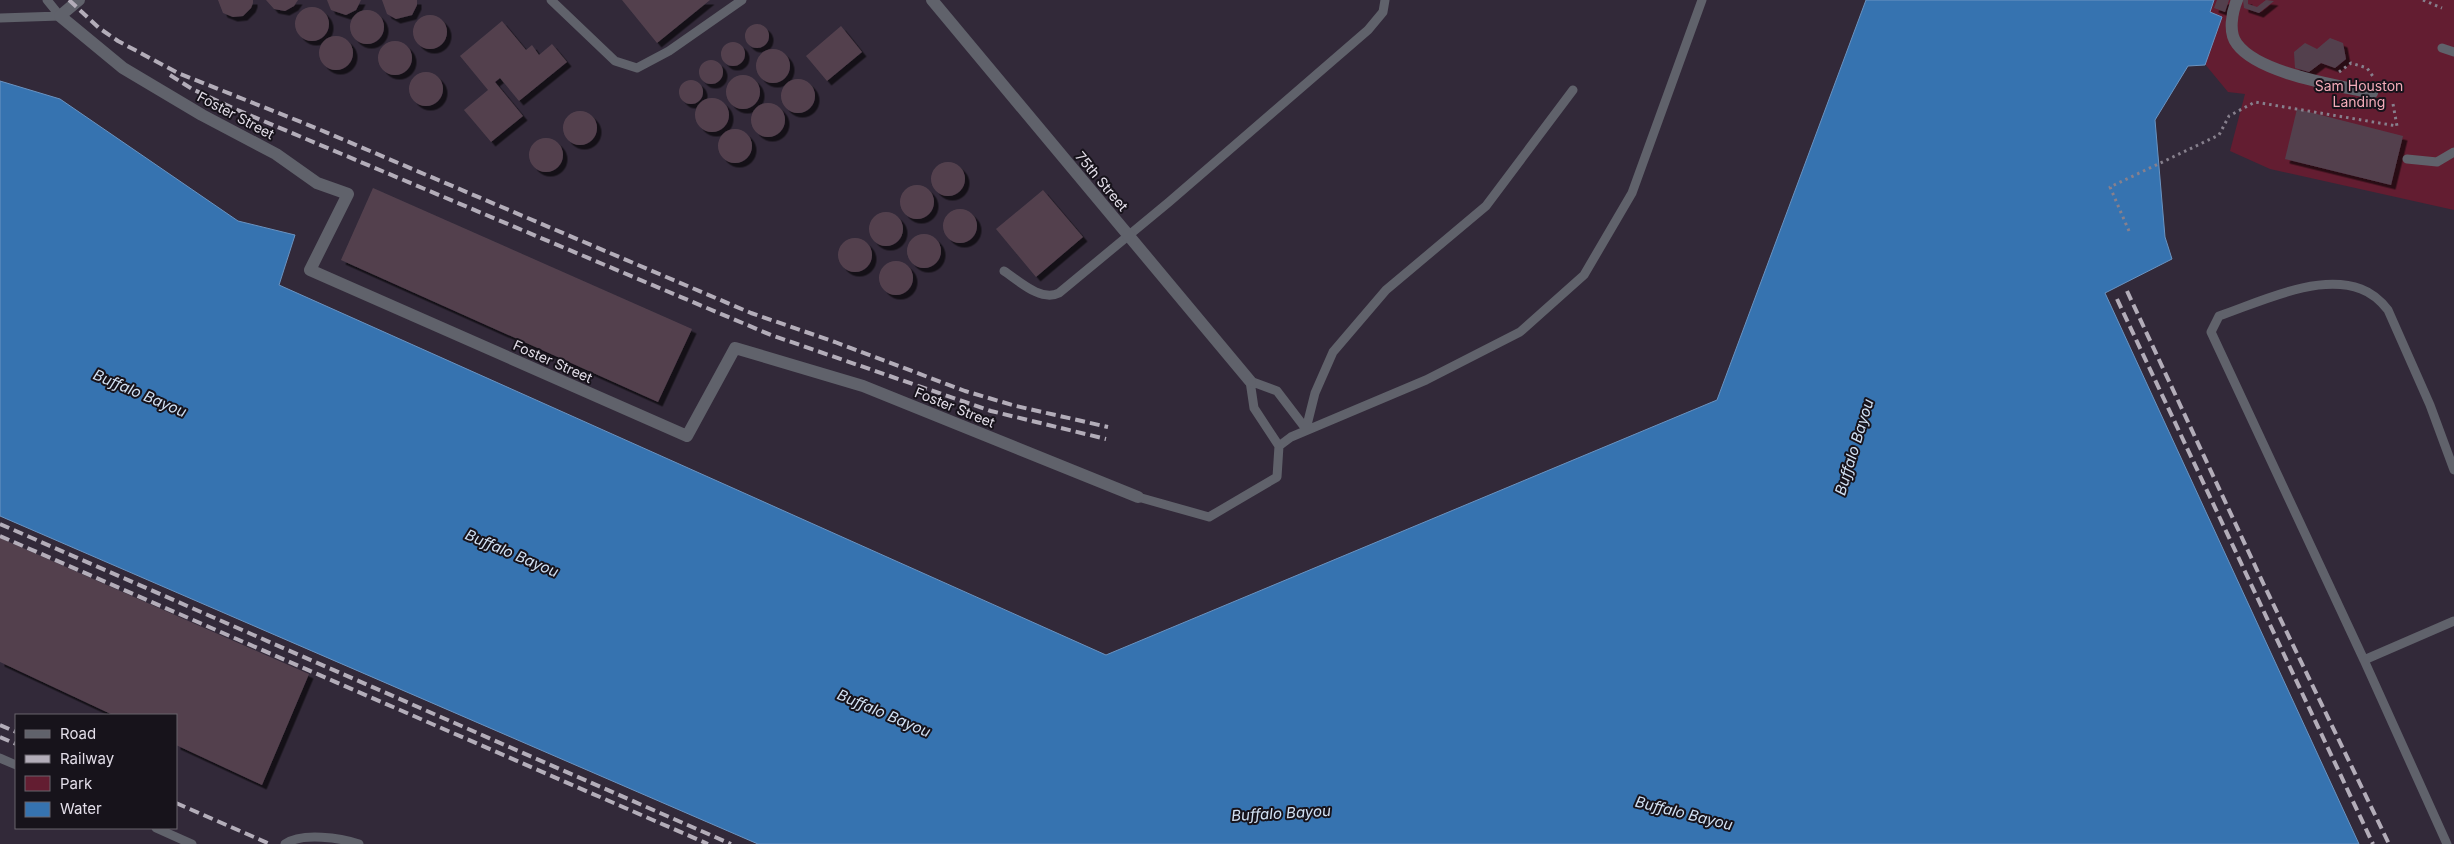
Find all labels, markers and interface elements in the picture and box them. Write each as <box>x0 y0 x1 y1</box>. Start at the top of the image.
park label: Sam Houston Landing <box>2315 77 2403 110</box>
street label: Foster Street <box>195 88 278 143</box>
street label: 75th Street <box>1072 148 1132 215</box>
street label: Foster Street <box>511 336 596 386</box>
water label: Buffalo Bayou <box>90 365 190 421</box>
street label: Foster Street <box>912 383 998 431</box>
water label: Buffalo Bayou <box>1830 396 1878 497</box>
water label: Buffalo Bayou <box>462 525 562 581</box>
water label: Buffalo Bayou <box>834 685 934 741</box>
legend <box>15 714 178 829</box>
text: Road <box>60 724 96 743</box>
text: Railway <box>60 749 115 768</box>
text: Park <box>60 774 93 793</box>
water label: Buffalo Bayou <box>1633 792 1735 834</box>
text: Water <box>60 799 102 818</box>
water label: Buffalo Bayou <box>1231 801 1331 825</box>

